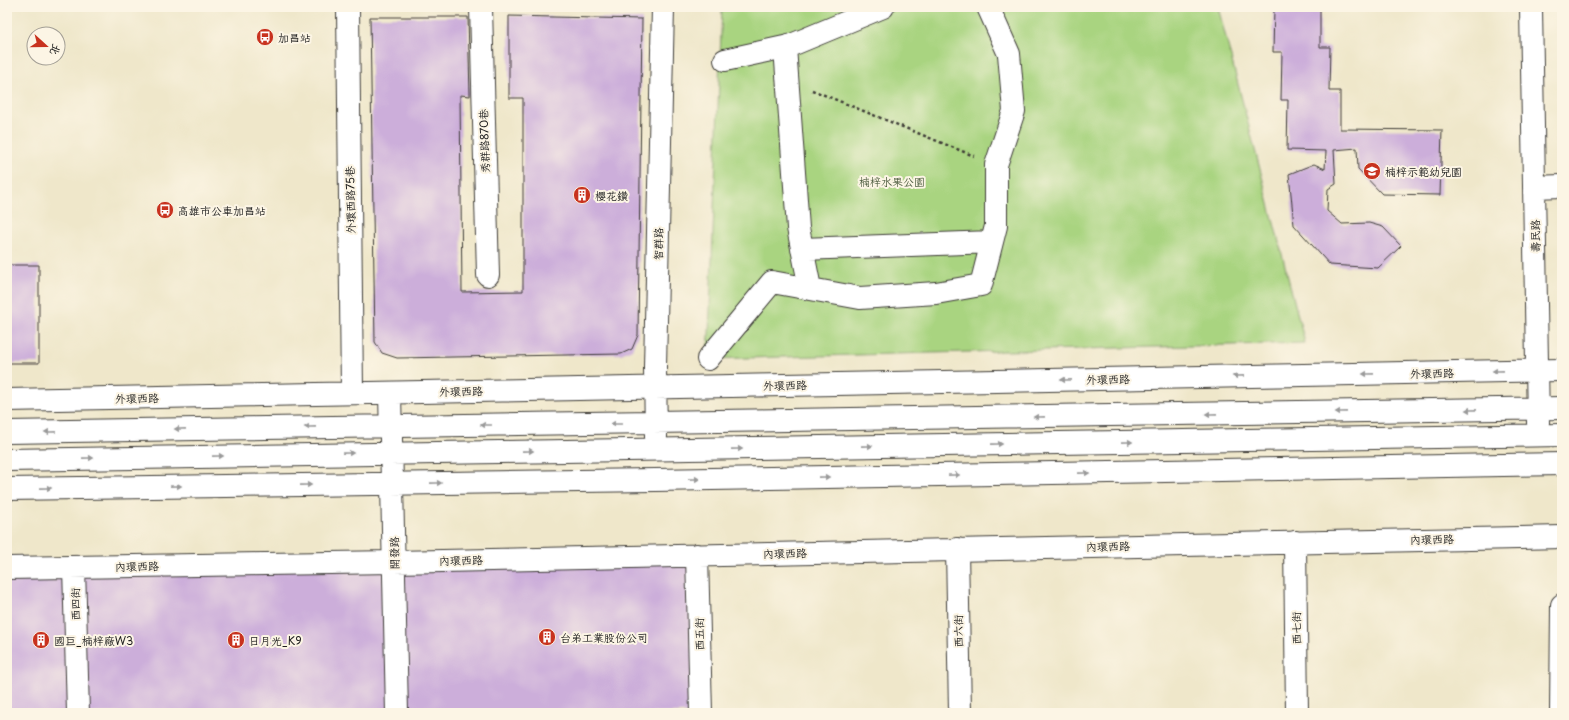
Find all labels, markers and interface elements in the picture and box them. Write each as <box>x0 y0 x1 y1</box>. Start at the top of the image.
north arrow <box>26 26 66 66</box>
bus stop icon: 加昌站 <box>255 27 275 47</box>
place label: 加昌站 <box>278 29 311 46</box>
text: 北 <box>46 42 66 58</box>
street label: 秀群路870巷 <box>474 109 494 173</box>
school or university icon: 楠梓示範幼兒園 <box>1362 161 1382 181</box>
place label: 楠梓示範幼兒園 <box>1385 163 1462 180</box>
street label: 外環西路75巷 <box>341 166 359 234</box>
park label: 楠梓水果公園 <box>859 173 925 190</box>
building icon: 櫻花鑽 <box>572 185 592 205</box>
place label: 櫻花鑽 <box>595 187 628 204</box>
bus stop icon: 高雄市公車加昌站 <box>155 200 175 220</box>
place label: 高雄市公車加昌站 <box>178 202 266 219</box>
street label: 壽民路 <box>1526 219 1544 253</box>
street label: 智群路 <box>649 227 667 261</box>
street label: 外環西路 <box>1410 364 1454 382</box>
one-way arrow <box>1491 368 1504 374</box>
street label: 外環西路 <box>1086 370 1130 388</box>
one-way arrow <box>1361 371 1374 377</box>
one-way arrow <box>1231 373 1244 379</box>
street label: 外環西路 <box>763 376 807 394</box>
one-way arrow <box>1059 377 1072 383</box>
street label: 外環西路 <box>439 382 483 400</box>
street label: 外環西路 <box>115 389 159 407</box>
one-way arrow <box>1464 407 1477 413</box>
one-way arrow <box>1334 409 1347 415</box>
one-way arrow <box>1204 411 1217 417</box>
one-way arrow <box>1032 414 1045 420</box>
one-way arrow <box>609 421 622 427</box>
one-way arrow <box>479 422 492 428</box>
one-way arrow <box>303 424 316 430</box>
one-way arrow <box>173 426 186 432</box>
one-way arrow <box>43 429 56 435</box>
one-way arrow <box>1121 439 1134 445</box>
one-way arrow <box>991 441 1004 447</box>
one-way arrow <box>861 443 873 450</box>
one-way arrow <box>731 445 743 452</box>
one-way arrow <box>522 448 535 454</box>
one-way arrow <box>342 450 354 457</box>
one-way arrow <box>212 453 225 459</box>
one-way arrow <box>82 455 95 461</box>
one-way arrow <box>1078 469 1090 476</box>
one-way arrow <box>948 472 961 478</box>
one-way arrow <box>818 474 831 480</box>
one-way arrow <box>688 476 700 483</box>
one-way arrow <box>430 480 443 486</box>
one-way arrow <box>300 482 313 488</box>
one-way arrow <box>170 483 182 490</box>
one-way arrow <box>40 485 53 491</box>
street label: 內環西路 <box>1410 530 1454 548</box>
street label: 開發路 <box>385 536 403 570</box>
street label: 內環西路 <box>1086 537 1130 555</box>
street label: 內環西路 <box>763 544 807 562</box>
street label: 內環西路 <box>439 551 483 569</box>
street label: 內環西路 <box>115 557 159 575</box>
street label: 西四街 <box>66 586 84 621</box>
street label: 西七街 <box>1287 610 1305 645</box>
street label: 西六街 <box>949 613 967 648</box>
street label: 西五街 <box>690 616 708 651</box>
building icon: 台弟工業股份公司 <box>537 627 557 647</box>
place label: 台弟工業股份公司 <box>560 629 648 646</box>
building icon: 國巨_楠梓廠W3 <box>31 630 51 650</box>
building icon: 日月光_K9 <box>226 630 246 650</box>
place label: 國巨_楠梓廠W3 <box>54 632 133 649</box>
place label: 日月光_K9 <box>249 632 302 649</box>

